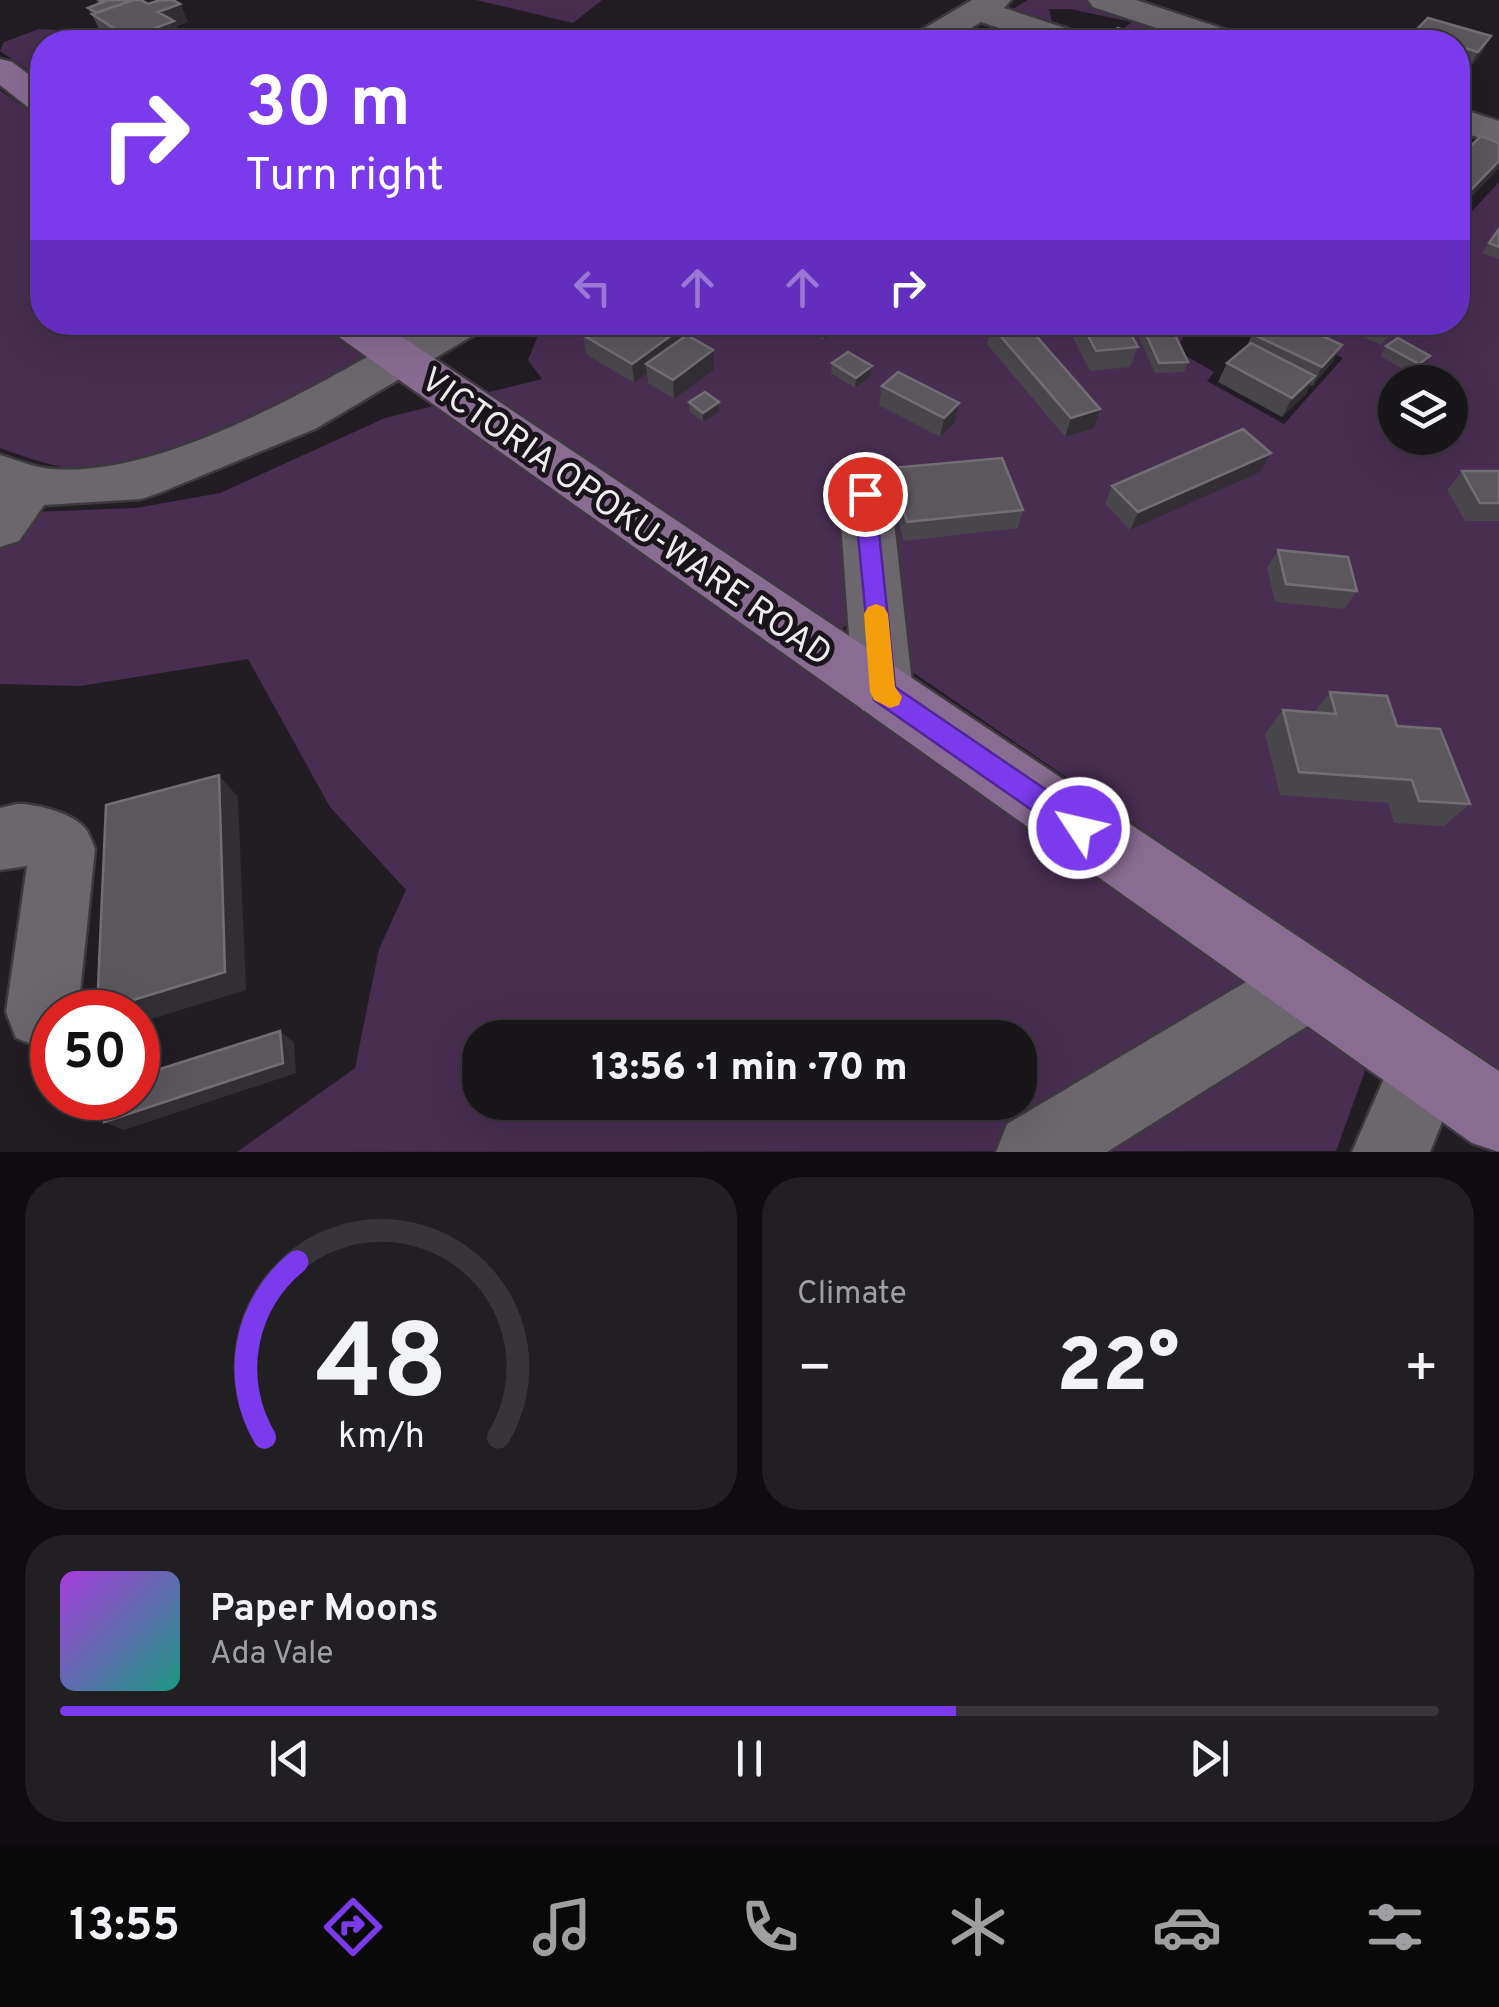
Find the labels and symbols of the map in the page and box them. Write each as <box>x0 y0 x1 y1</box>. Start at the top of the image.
street label: VICTORIA OPOKU-WARE ROAD <box>411 359 840 678</box>
pin <box>823 452 908 537</box>
position arrow <box>1027 776 1131 880</box>
speed limit sign: 50 <box>30 990 160 1120</box>

